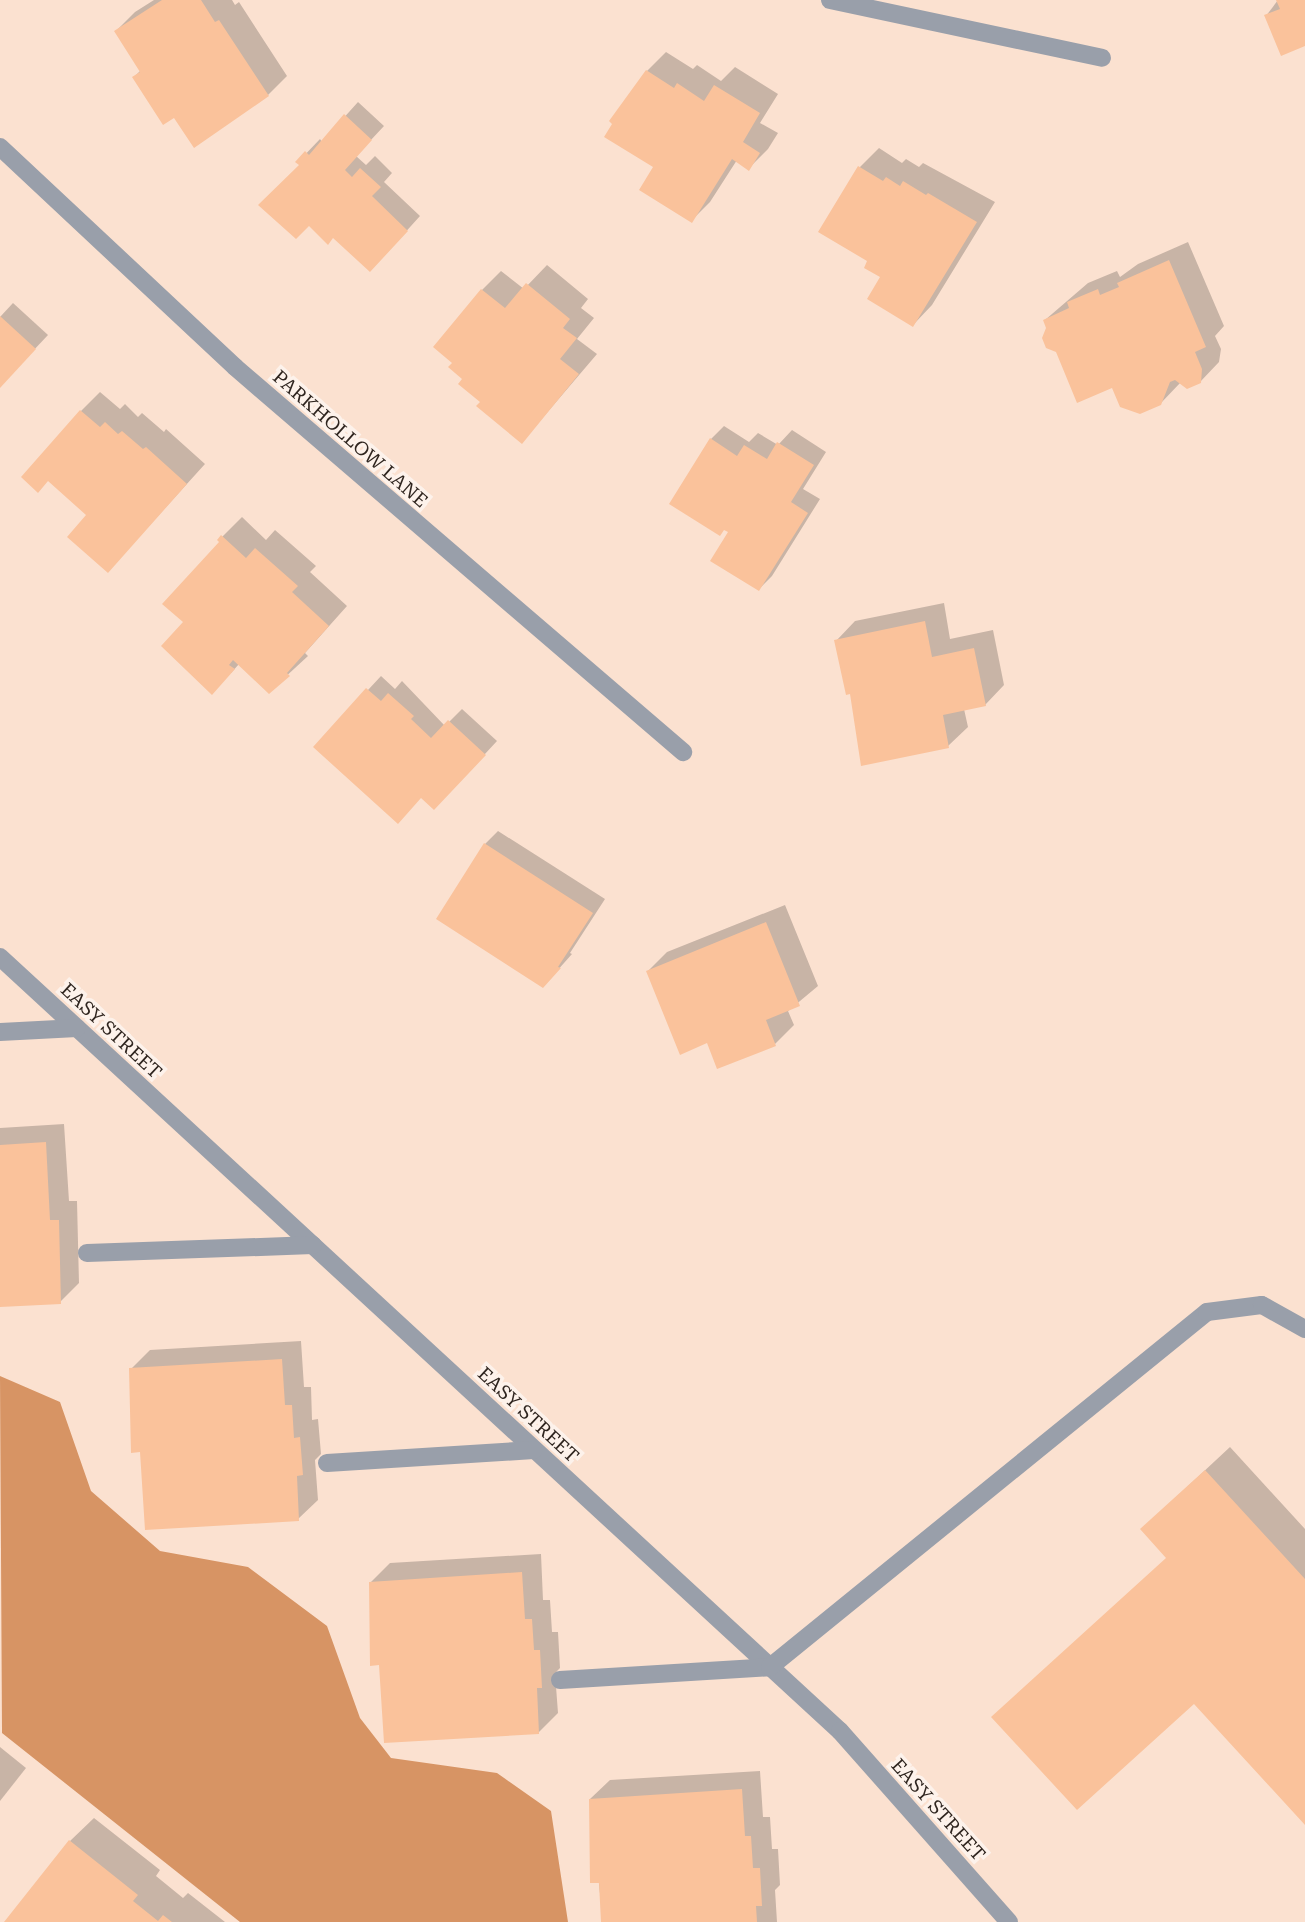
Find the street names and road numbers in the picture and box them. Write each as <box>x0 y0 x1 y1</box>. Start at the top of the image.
street label: PARKHOLLOW LANE <box>268 366 432 512</box>
street label: EASY STREET <box>56 979 166 1083</box>
street label: EASY STREET <box>473 1363 583 1467</box>
street label: EASY STREET <box>886 1754 990 1866</box>

